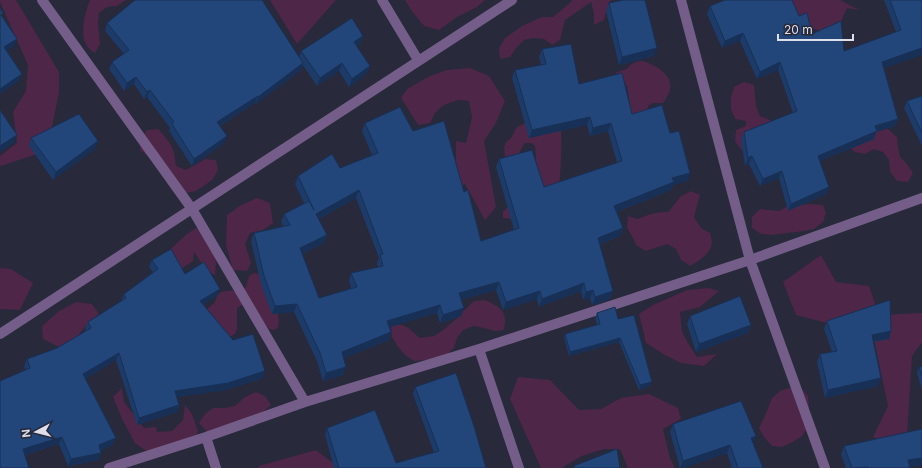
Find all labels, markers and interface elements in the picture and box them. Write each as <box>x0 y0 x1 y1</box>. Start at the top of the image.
scale bar <box>778 16 853 42</box>
text: 20 m <box>784 22 813 37</box>
north arrow <box>16 412 56 452</box>
text: N <box>19 428 34 438</box>

